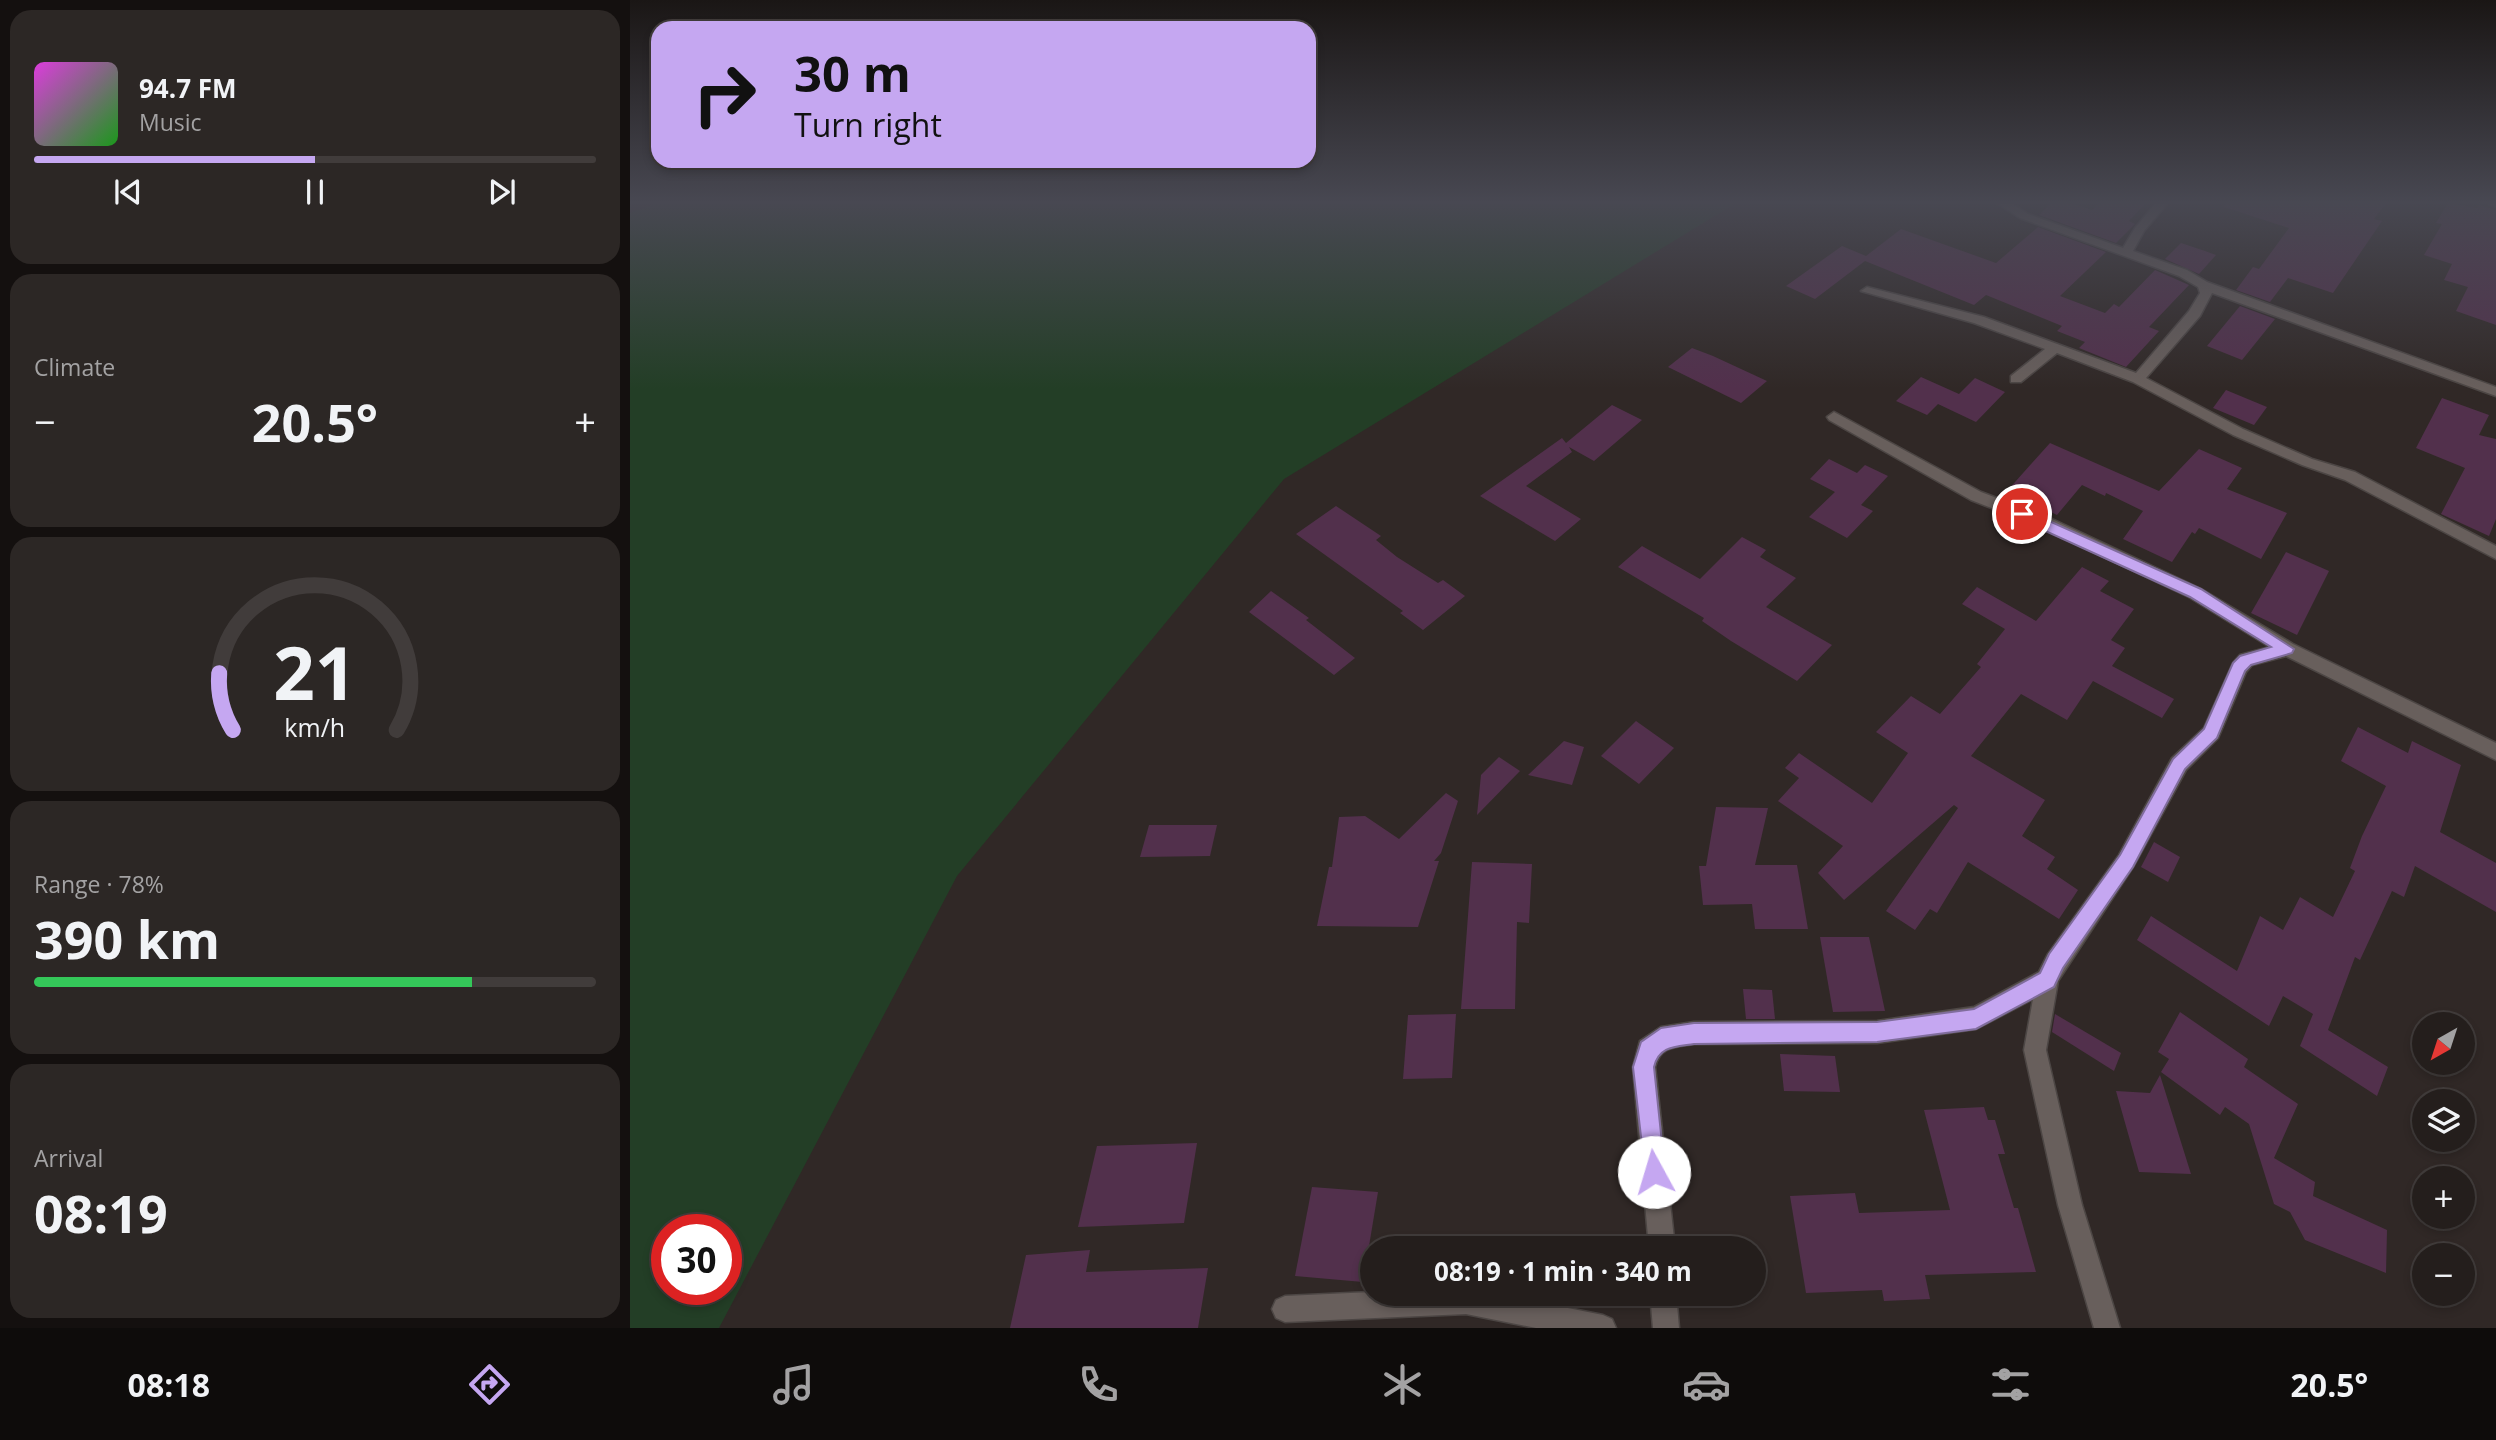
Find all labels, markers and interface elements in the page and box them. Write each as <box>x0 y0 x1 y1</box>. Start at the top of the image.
text: 30 m <box>794 40 911 106</box>
icon: right <box>679 49 770 140</box>
text: 94.7 FM <box>139 70 237 106</box>
text: Turn right <box>794 103 942 146</box>
text: Music <box>139 106 202 138</box>
icon: previous <box>109 173 147 211</box>
icon: pause <box>296 173 334 211</box>
icon: next <box>483 173 521 211</box>
text: Climate <box>34 351 115 383</box>
text: 20.5° <box>252 386 378 457</box>
text: − <box>34 395 56 447</box>
text: + <box>574 395 596 447</box>
pin <box>1992 484 2052 544</box>
icon: arrive <box>2003 495 2041 533</box>
text: 21 <box>273 622 357 721</box>
text: km/h <box>285 710 345 744</box>
text: Range · 78% <box>34 868 164 900</box>
text: 390 km <box>34 903 220 974</box>
north arrow <box>2412 1012 2474 1074</box>
map controls <box>2412 1012 2475 1306</box>
button: layers <box>2412 1089 2475 1152</box>
position arrow <box>1617 1135 1691 1209</box>
text: Arrival <box>34 1142 103 1174</box>
button: + <box>2412 1166 2475 1229</box>
text: 08:19 <box>34 1177 168 1248</box>
speed limit sign: 30 <box>651 1214 742 1305</box>
button: − <box>2412 1243 2475 1306</box>
text: 08:19 · 1 min · 340 m <box>1434 1253 1692 1289</box>
icon: directions <box>465 1360 514 1409</box>
icon: music <box>769 1360 818 1409</box>
icon: phone <box>1074 1360 1123 1409</box>
icon: climate <box>1378 1360 1427 1409</box>
icon: car <box>1682 1360 1731 1409</box>
icon: filters <box>1986 1360 2035 1409</box>
text: 08:18 <box>128 1363 210 1406</box>
text: 20.5° <box>2291 1363 2368 1406</box>

